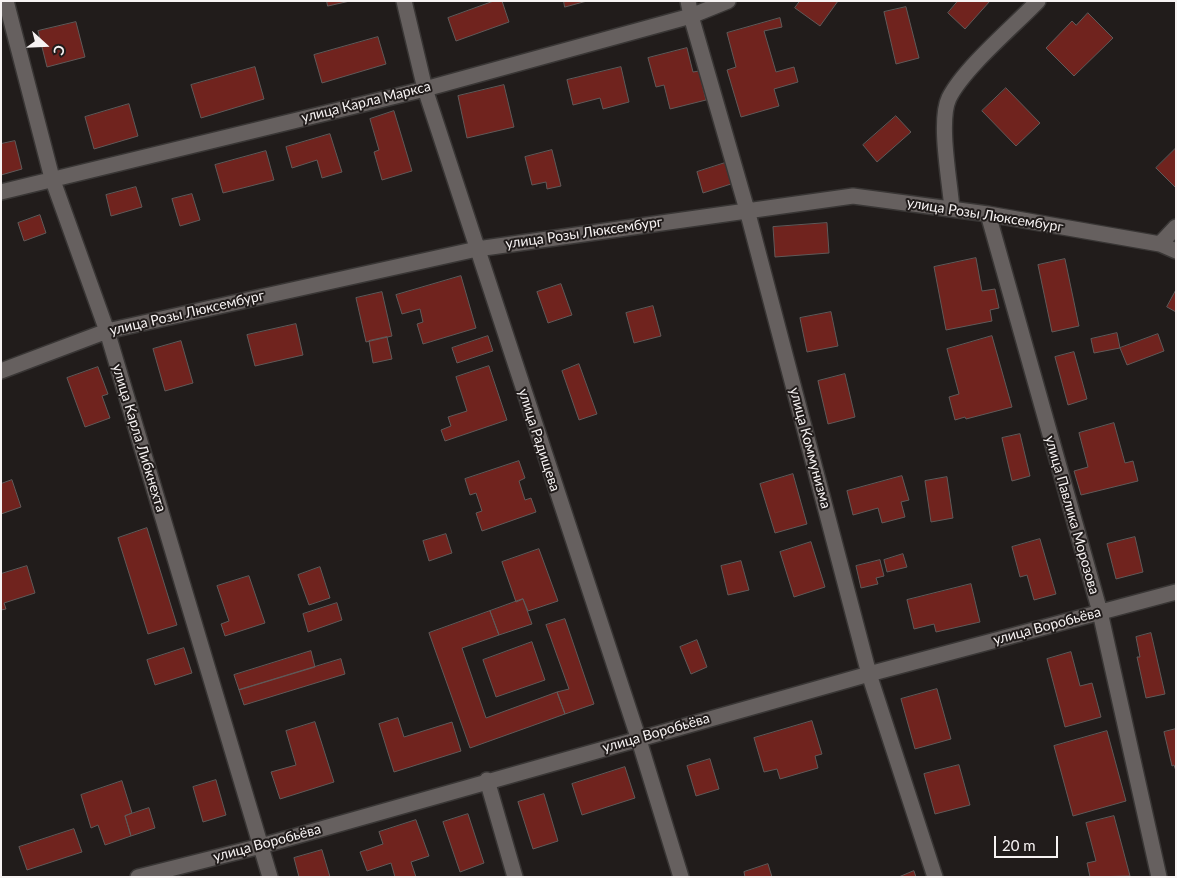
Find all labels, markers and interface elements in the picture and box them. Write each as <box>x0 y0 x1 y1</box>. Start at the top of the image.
north arrow <box>20 20 70 70</box>
text: С <box>50 43 69 58</box>
street label: улица Карла Маркса <box>300 78 432 126</box>
street label: улица Розы Люксембург <box>906 194 1064 236</box>
street label: улица Розы Люксембург <box>505 214 663 252</box>
street label: улица Розы Люксембург <box>108 287 266 339</box>
street label: улица Карла Либкнехта <box>108 362 170 514</box>
street label: улица Коммунизма <box>786 386 834 510</box>
street label: улица Радищева <box>514 387 564 493</box>
street label: улица Павлика Морозова <box>1041 434 1103 596</box>
street label: улица Воробьёва <box>991 604 1103 648</box>
street label: улица Воробьёва <box>600 710 712 756</box>
street label: улица Воробьёва <box>211 821 323 865</box>
scale bar <box>997 826 1061 858</box>
text: 20 m <box>1002 836 1036 854</box>

